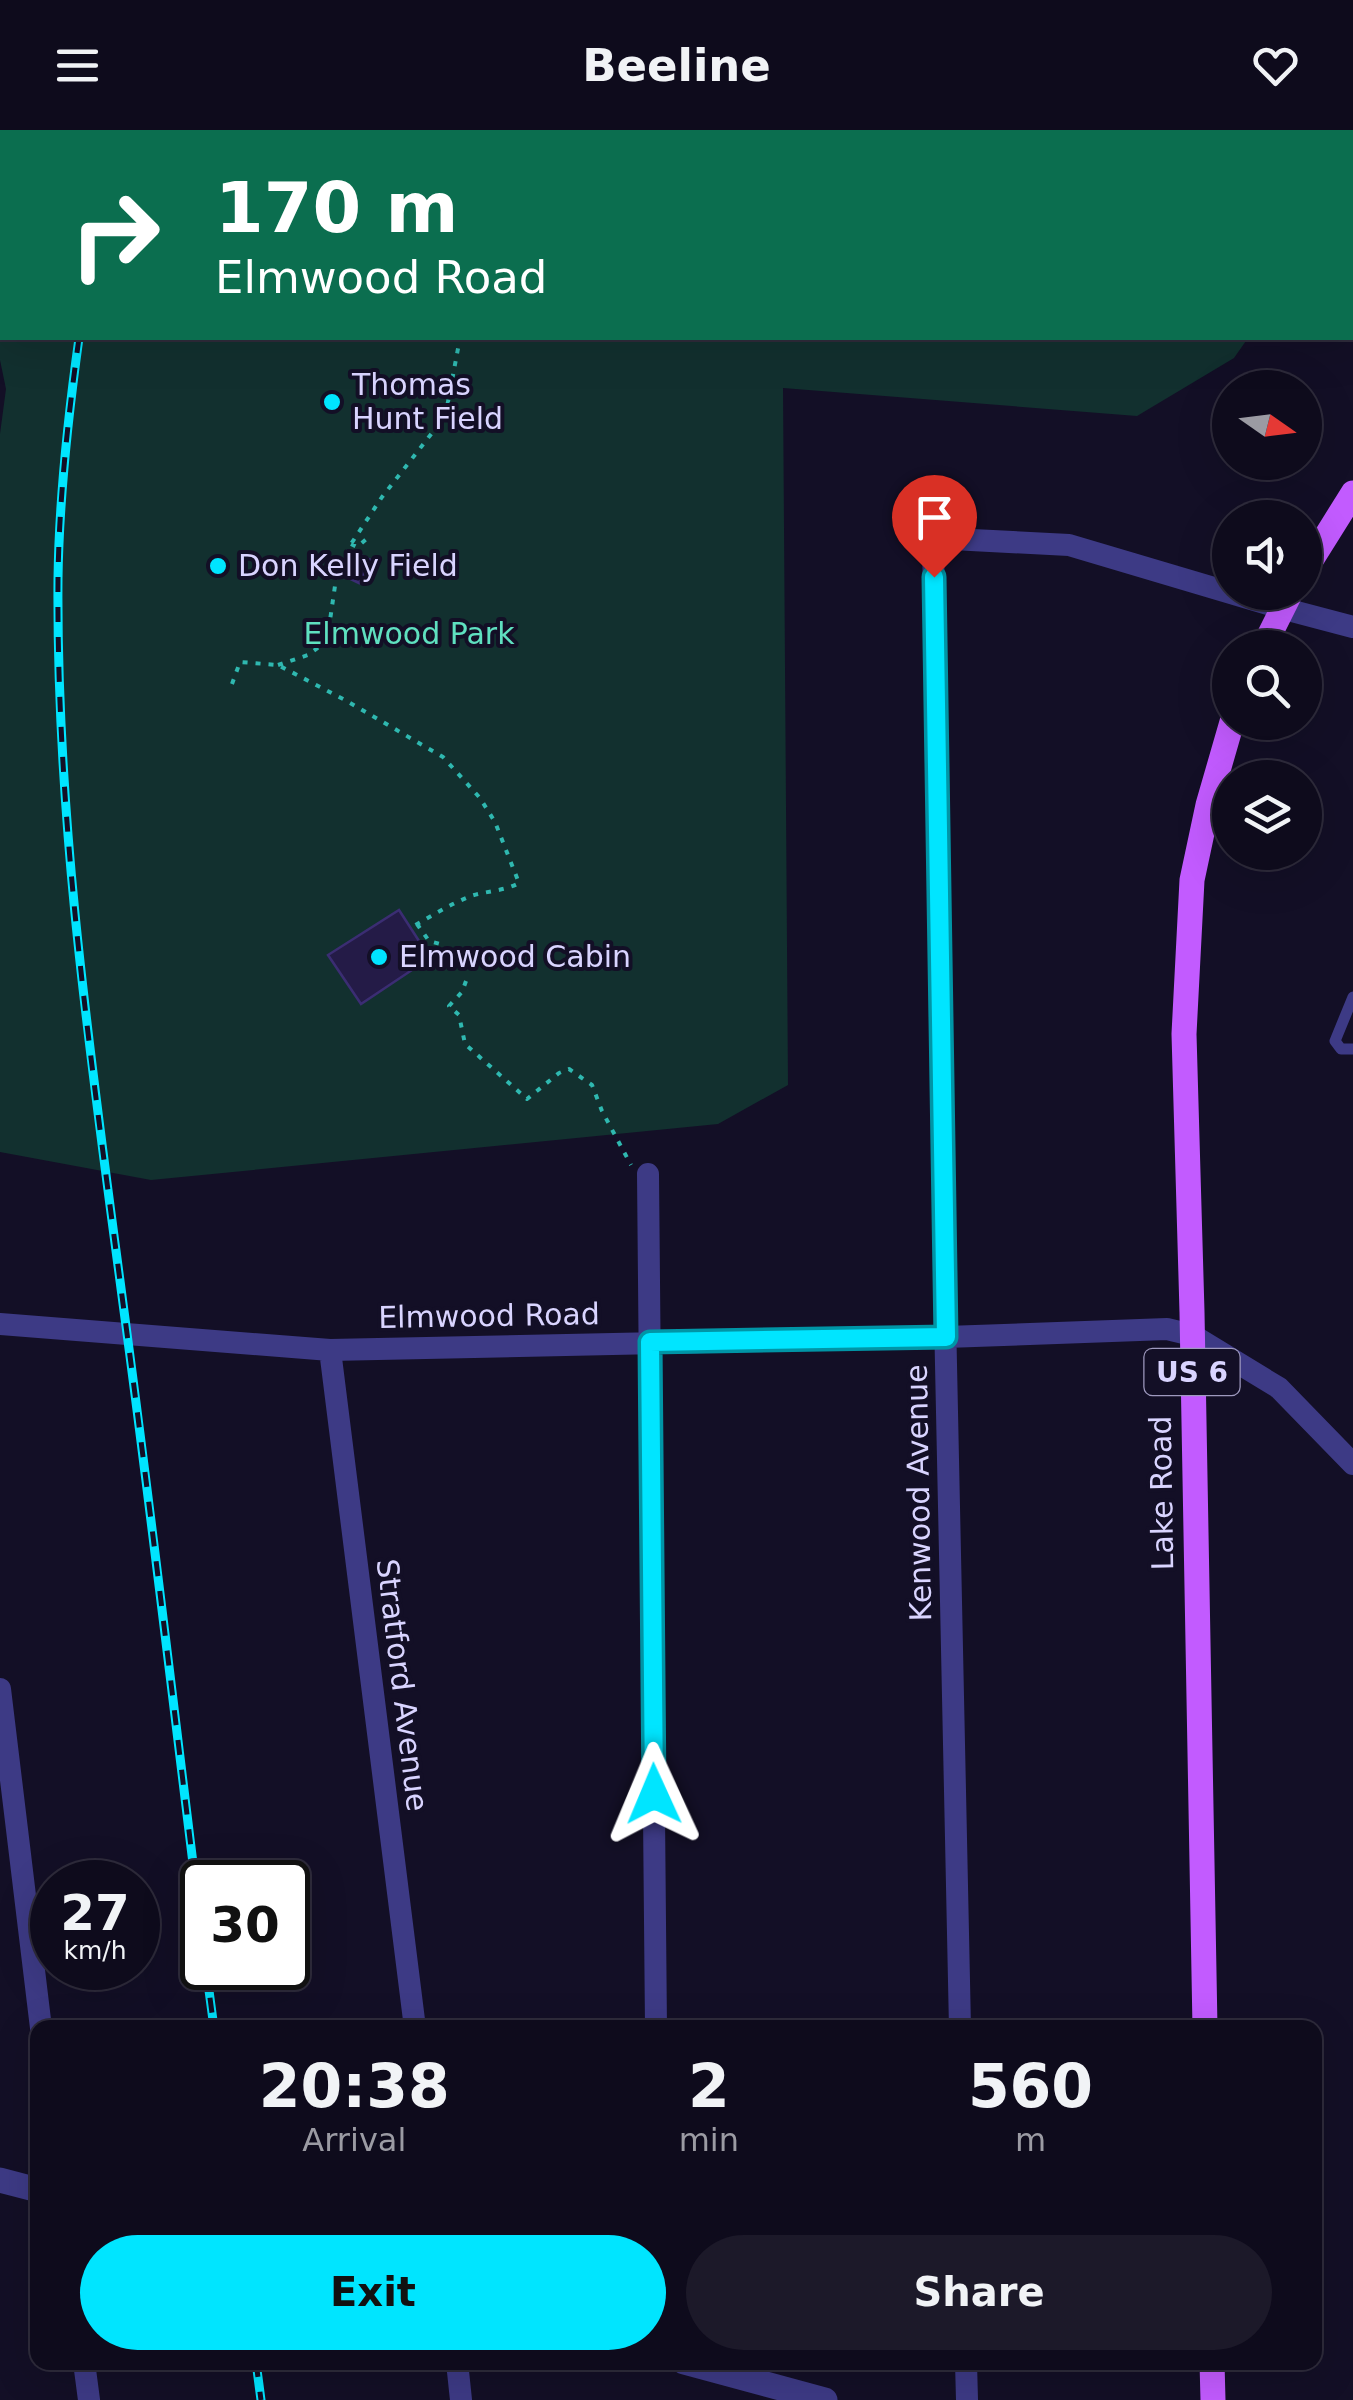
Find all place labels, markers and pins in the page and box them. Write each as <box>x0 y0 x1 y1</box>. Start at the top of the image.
place label: Thomas Hunt Field <box>351 367 503 436</box>
marker: Thomas Hunt Field <box>321 391 343 413</box>
pin <box>892 475 977 578</box>
place label: Don Kelly Field <box>238 548 458 583</box>
marker: Don Kelly Field <box>207 555 229 577</box>
place label: Elmwood Cabin <box>399 939 631 974</box>
marker: Elmwood Cabin <box>368 946 390 968</box>

